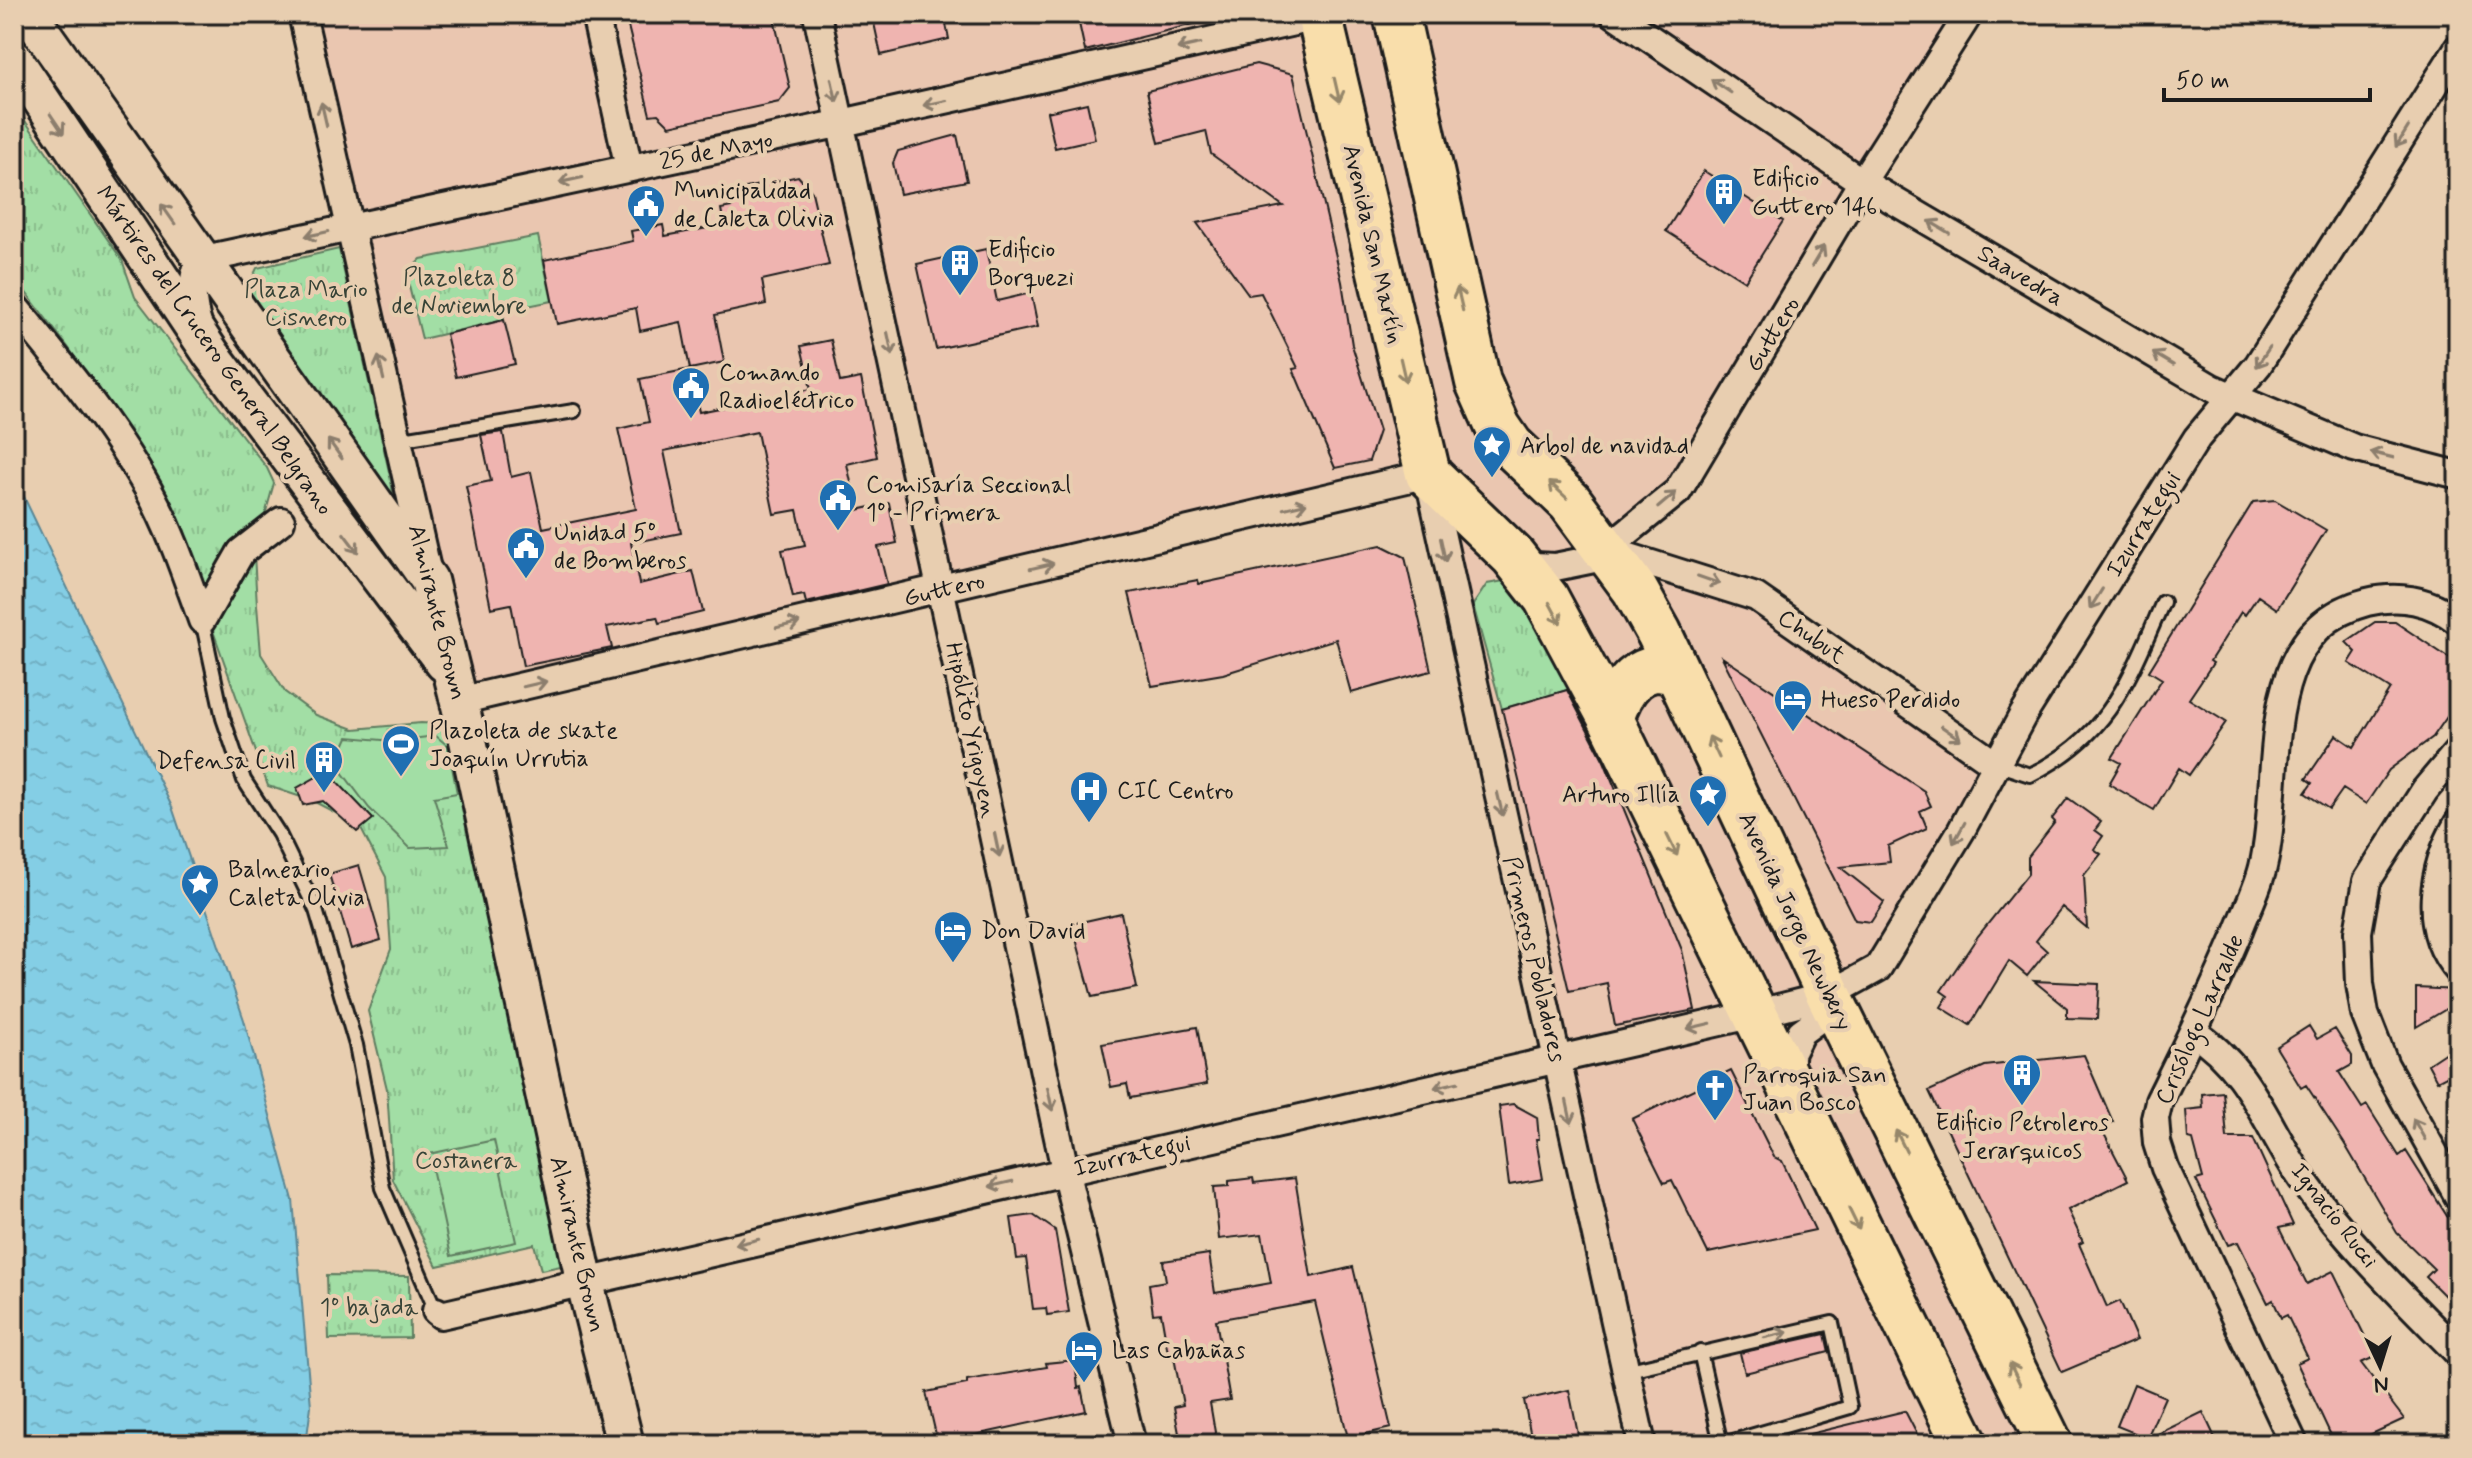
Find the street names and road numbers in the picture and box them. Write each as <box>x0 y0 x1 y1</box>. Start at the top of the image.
street label: 25 de Mayo <box>657 124 776 179</box>
street label: Avenida San Martín <box>1335 142 1411 347</box>
street label: Mártires del Crucero General Belgrano <box>88 180 340 522</box>
street label: Saavedra <box>1971 238 2069 314</box>
street label: Guttero <box>1739 292 1808 378</box>
street label: Izurrategui <box>2100 466 2191 585</box>
street label: Almirante Brown <box>400 521 473 703</box>
street label: Guttero <box>901 566 988 615</box>
street label: Chubut <box>1771 603 1851 672</box>
street label: Hipólito Yrigoyen <box>937 640 1004 821</box>
street label: Avenida Jorge Newbery <box>1729 807 1859 1037</box>
street label: Primeros Pobladores <box>1495 853 1572 1066</box>
street label: Crisólogo Larralde <box>2149 930 2255 1111</box>
street label: Izurrategui <box>1071 1128 1194 1188</box>
street label: Almirante Brown <box>541 1153 612 1335</box>
street label: Ignacio Rucci <box>2283 1157 2385 1275</box>

